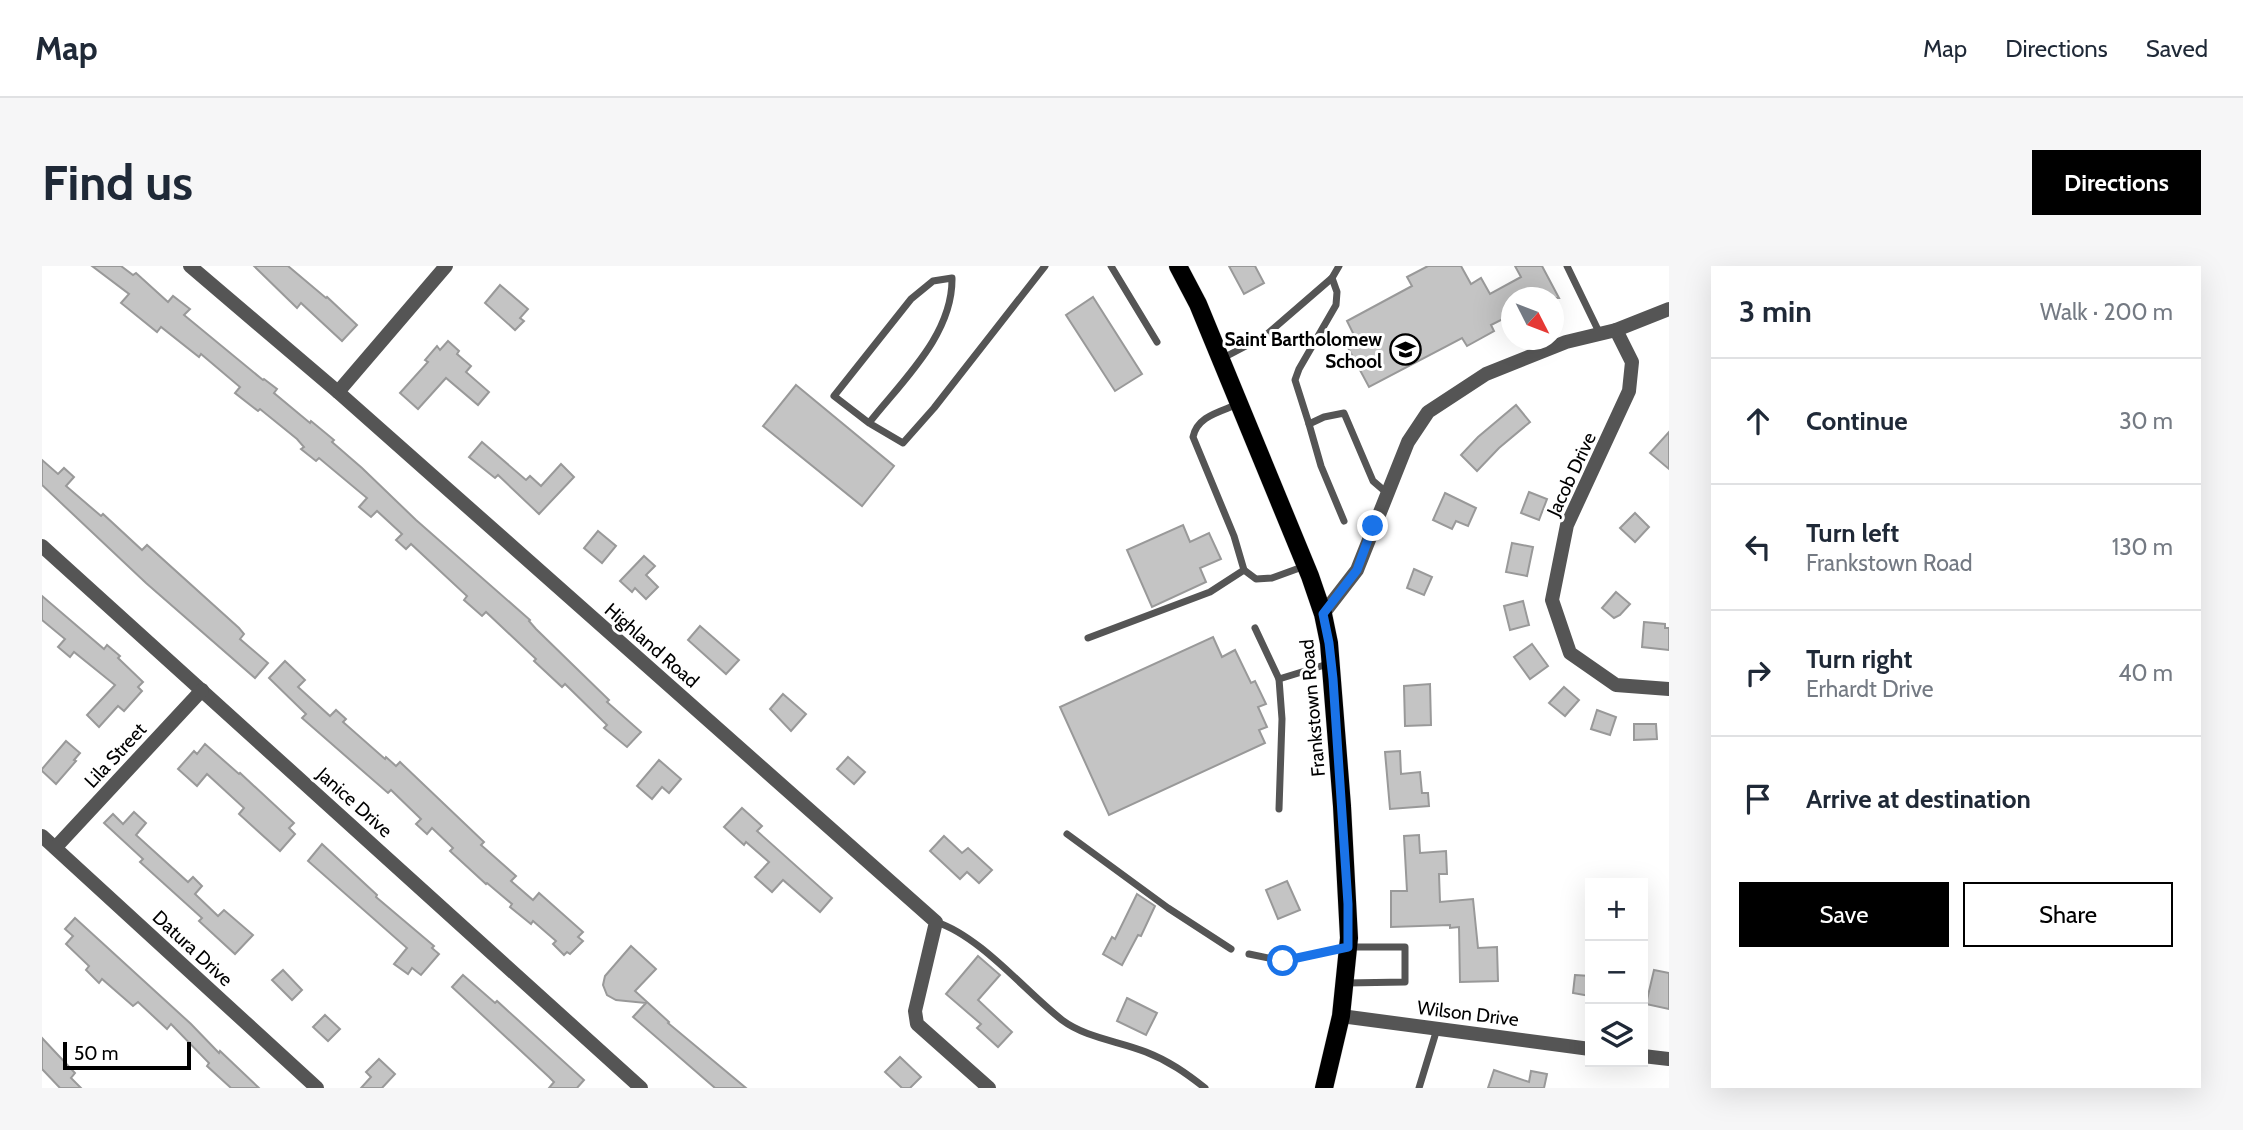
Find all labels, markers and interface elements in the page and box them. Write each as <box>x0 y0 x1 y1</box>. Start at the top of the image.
text: Map <box>35 28 98 68</box>
text: Map <box>1923 34 1967 63</box>
text: Directions <box>2005 34 2108 63</box>
text: Saved <box>2146 34 2208 63</box>
button: Directions <box>2032 150 2201 215</box>
text: Find us <box>42 153 193 212</box>
north arrow <box>1501 287 1564 350</box>
text: 3 min <box>1739 293 1812 330</box>
text: Walk · 200 m <box>2040 298 2173 326</box>
place label: Saint Bartholomew School <box>1224 328 1382 373</box>
school or university icon: Saint Bartholomew School <box>1388 333 1422 367</box>
icon: ahead <box>1739 402 1777 440</box>
text: Continue <box>1806 405 1908 437</box>
text: 30 m <box>2119 407 2173 435</box>
street label: Jacob Drive <box>1542 428 1601 521</box>
route end <box>1357 510 1388 541</box>
text: Turn left <box>1806 517 1899 549</box>
icon: left <box>1739 528 1777 566</box>
text: 130 m <box>2112 533 2173 561</box>
text: Frankstown Road <box>1806 549 1973 577</box>
street label: Highland Road <box>600 598 703 693</box>
street label: Frankstown Road <box>1295 638 1330 778</box>
text: Turn right <box>1806 643 1912 675</box>
icon: right <box>1739 654 1777 692</box>
text: 40 m <box>2118 659 2173 687</box>
text: Erhardt Drive <box>1806 675 1934 703</box>
street label: Lila Street <box>80 718 152 793</box>
street label: Janice Drive <box>311 762 397 842</box>
icon: arrive <box>1739 780 1777 818</box>
text: Arrive at destination <box>1806 783 2031 815</box>
map controls <box>1585 878 1648 1067</box>
button: + <box>1585 878 1648 941</box>
button: Save <box>1739 882 1949 947</box>
button: Share <box>1963 882 2173 947</box>
street label: Datura Drive <box>148 906 238 991</box>
button: − <box>1585 941 1648 1004</box>
route start <box>1267 945 1298 976</box>
street label: Wilson Drive <box>1416 996 1520 1031</box>
button: layers <box>1585 1004 1648 1067</box>
scale bar <box>63 1039 191 1071</box>
text: 50 m <box>74 1042 118 1065</box>

